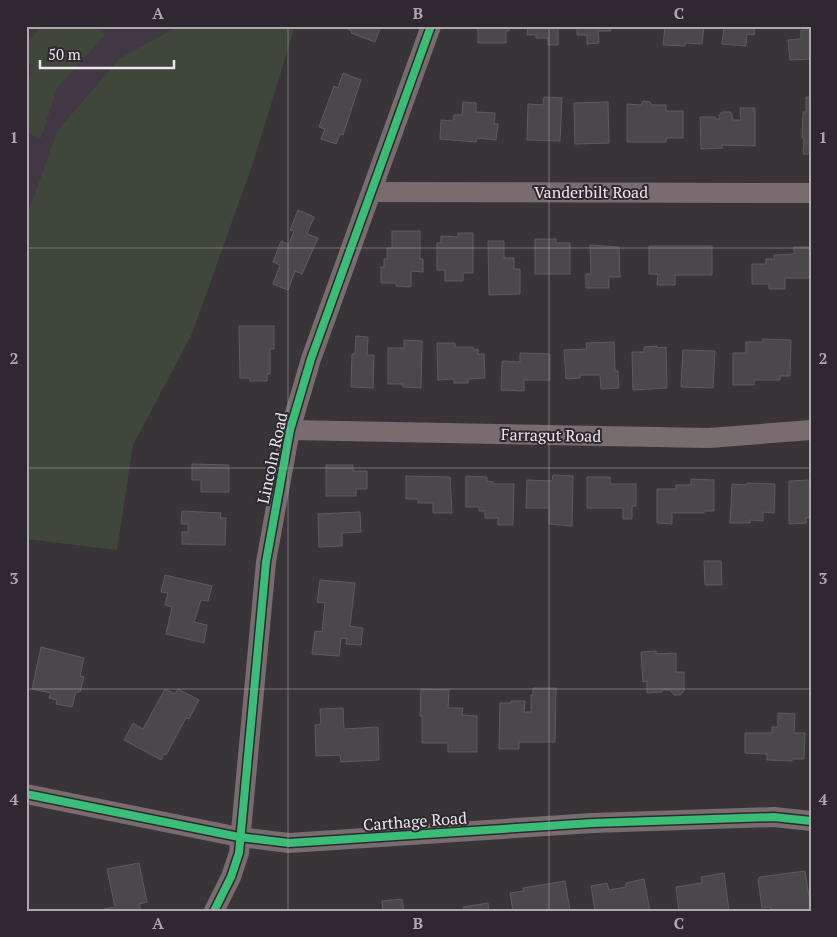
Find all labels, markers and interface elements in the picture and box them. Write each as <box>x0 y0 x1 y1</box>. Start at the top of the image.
text: A <box>152 2 164 24</box>
text: B <box>413 2 423 24</box>
text: C <box>674 2 684 24</box>
scale bar <box>40 38 174 70</box>
text: 50 m <box>48 44 81 64</box>
text: 1 <box>9 126 19 148</box>
text: 1 <box>818 126 828 148</box>
street label: Vanderbilt Road <box>534 181 648 203</box>
text: 2 <box>9 347 19 369</box>
text: 2 <box>818 347 828 369</box>
street label: Lincoln Road <box>252 410 292 506</box>
street label: Farragut Road <box>501 423 601 447</box>
text: 3 <box>9 567 19 589</box>
text: 3 <box>818 567 828 589</box>
text: 4 <box>9 788 19 810</box>
text: 4 <box>818 788 828 810</box>
street label: Carthage Road <box>362 806 468 836</box>
text: A <box>152 912 164 934</box>
text: B <box>413 912 423 934</box>
text: C <box>674 912 684 934</box>

